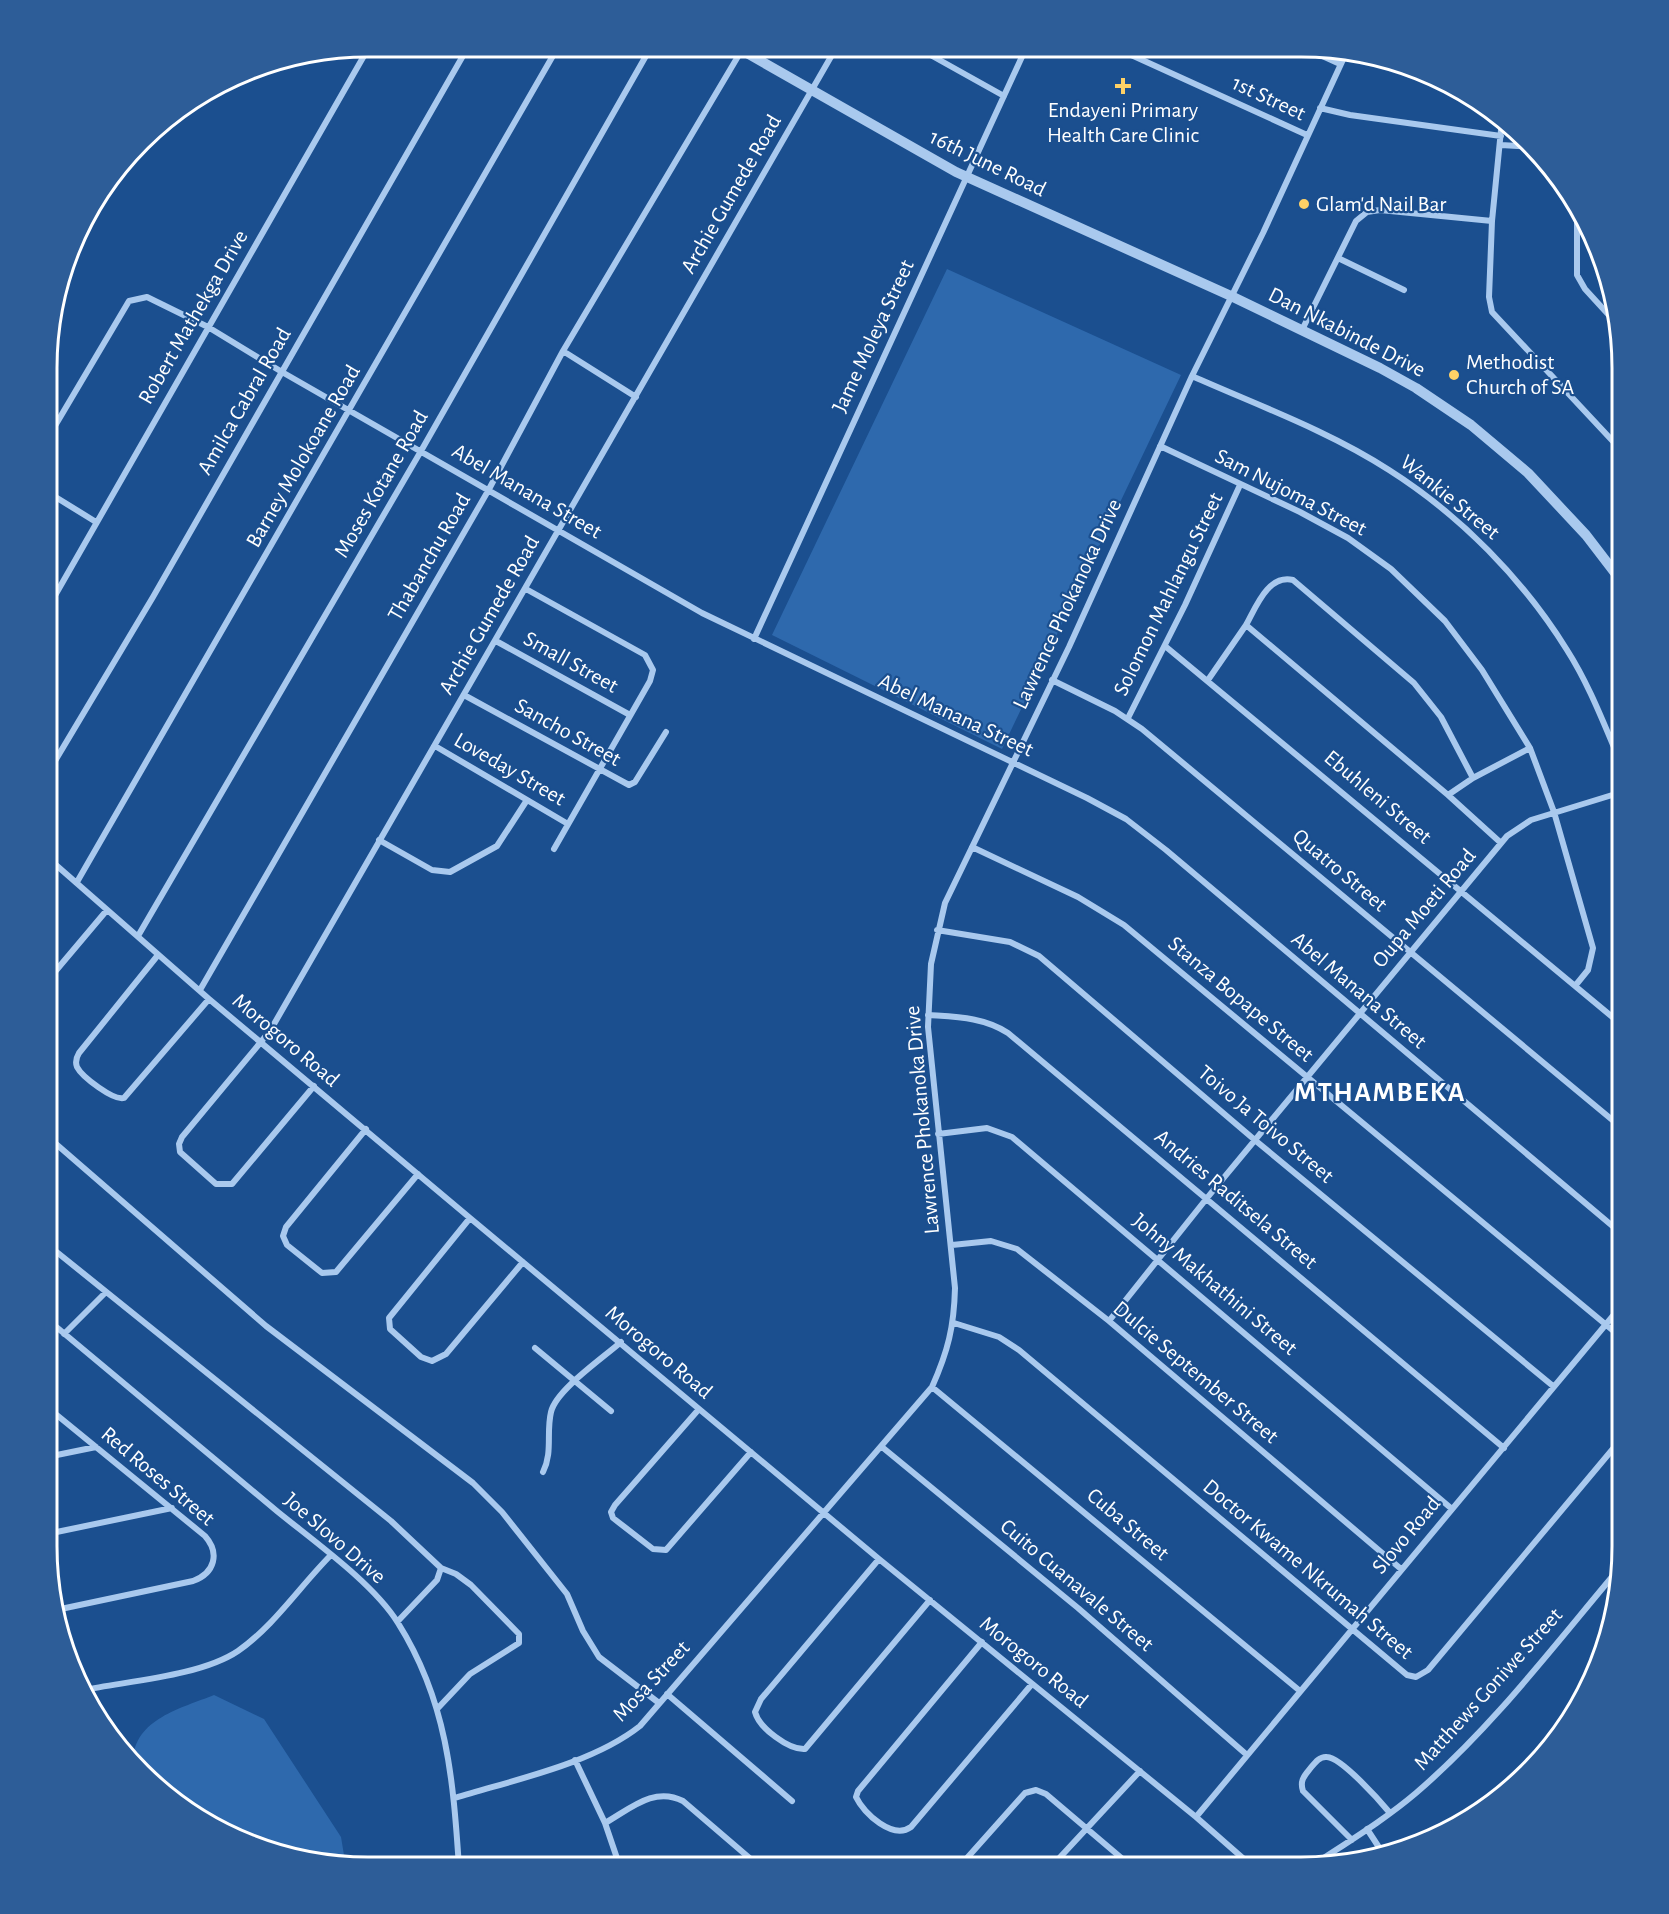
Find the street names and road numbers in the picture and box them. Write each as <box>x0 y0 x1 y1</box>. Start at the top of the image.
street label: 1st Street <box>1229 72 1309 124</box>
street label: Archie Gumede Road <box>677 111 785 277</box>
street label: 16th June Road <box>926 125 1050 201</box>
street label: Robert Mathekga Drive <box>134 226 252 408</box>
street label: Jame Moleya Street <box>828 256 918 416</box>
street label: Dan Nkabinde Drive <box>1265 283 1429 381</box>
street label: Amilca Cabral Road <box>193 324 295 478</box>
street label: Barney Molokoane Road <box>242 361 364 551</box>
street label: Moses Kotane Road <box>330 407 432 561</box>
street label: Abel Manana Street <box>449 439 605 543</box>
street label: Sam Nujoma Street <box>1212 444 1370 540</box>
street label: Wankie Street <box>1396 450 1504 544</box>
street label: Thabanchu Road <box>384 489 474 625</box>
street label: Solomon Mahlangu Street <box>1109 489 1227 699</box>
street label: Lawrence Phokanoka Drive <box>1009 495 1125 713</box>
street label: Archie Gumede Road <box>435 532 543 698</box>
street label: Small Street <box>520 627 622 697</box>
street label: Abel Manana Street <box>875 669 1037 761</box>
street label: Sancho Street <box>511 694 625 770</box>
street label: Loveday Street <box>451 728 569 810</box>
street label: Ebuhleni Street <box>1320 746 1436 848</box>
street label: Quatro Street <box>1289 824 1391 916</box>
street label: Oupa Moeti Road <box>1368 844 1480 972</box>
street label: Abel Manana Street <box>1287 927 1431 1053</box>
street label: Stanza Bopape Street <box>1164 932 1318 1066</box>
street label: Morogoro Road <box>228 989 344 1091</box>
street label: Lawrence Phokanoka Drive <box>901 1005 943 1235</box>
street label: Toivo Ja Toivo Street <box>1194 1061 1338 1187</box>
street label: Andries Raditsela Street <box>1151 1125 1321 1273</box>
street label: Johny Makhathini Street <box>1129 1209 1301 1359</box>
street label: Dulcie September Street <box>1109 1297 1283 1447</box>
street label: Morogoro Road <box>601 1301 717 1403</box>
street label: Red Roses Street <box>97 1422 219 1530</box>
street label: Doctor Kwame Nkrumah Street <box>1199 1475 1417 1663</box>
street label: Cuba Street <box>1083 1484 1173 1564</box>
street label: Joe Slovo Drive <box>280 1488 390 1588</box>
street label: Slovo Road <box>1368 1492 1444 1578</box>
street label: Cuito Cuanavale Street <box>996 1515 1158 1655</box>
street label: Matthews Goniwe Street <box>1410 1604 1566 1774</box>
street label: Morogoro Road <box>976 1612 1092 1712</box>
street label: Mosa Street <box>608 1636 694 1726</box>

